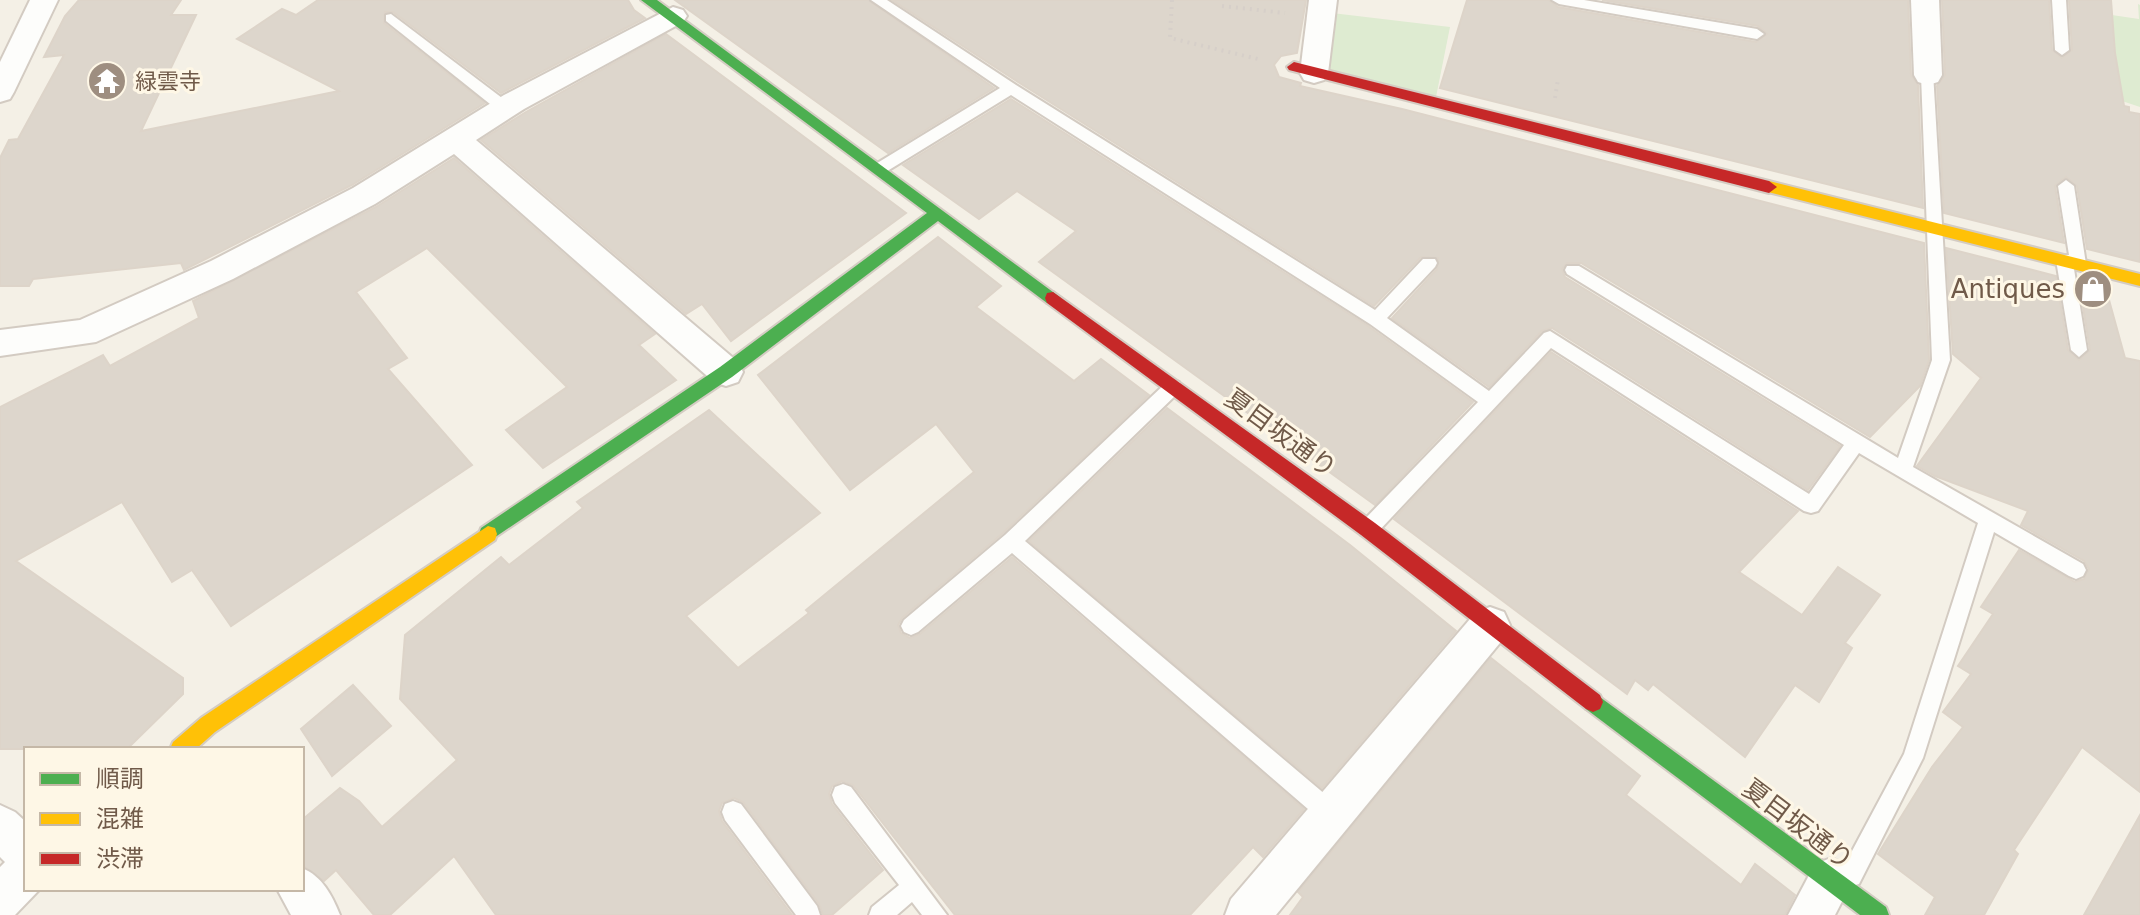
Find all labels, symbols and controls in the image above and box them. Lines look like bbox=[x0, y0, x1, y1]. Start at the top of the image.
temple icon: 緑雲寺 bbox=[86, 60, 128, 102]
place label: 緑雲寺 bbox=[135, 69, 201, 94]
shop icon: Antiques bbox=[2072, 268, 2114, 310]
place label: Antiques bbox=[1951, 274, 2065, 304]
street label: 夏目坂通り bbox=[1220, 383, 1342, 483]
legend bbox=[24, 747, 304, 891]
text: 順調 bbox=[96, 765, 144, 793]
street label: 夏目坂通り bbox=[1737, 773, 1859, 875]
text: 混雑 bbox=[96, 805, 144, 833]
text: 渋滞 bbox=[96, 845, 144, 873]

